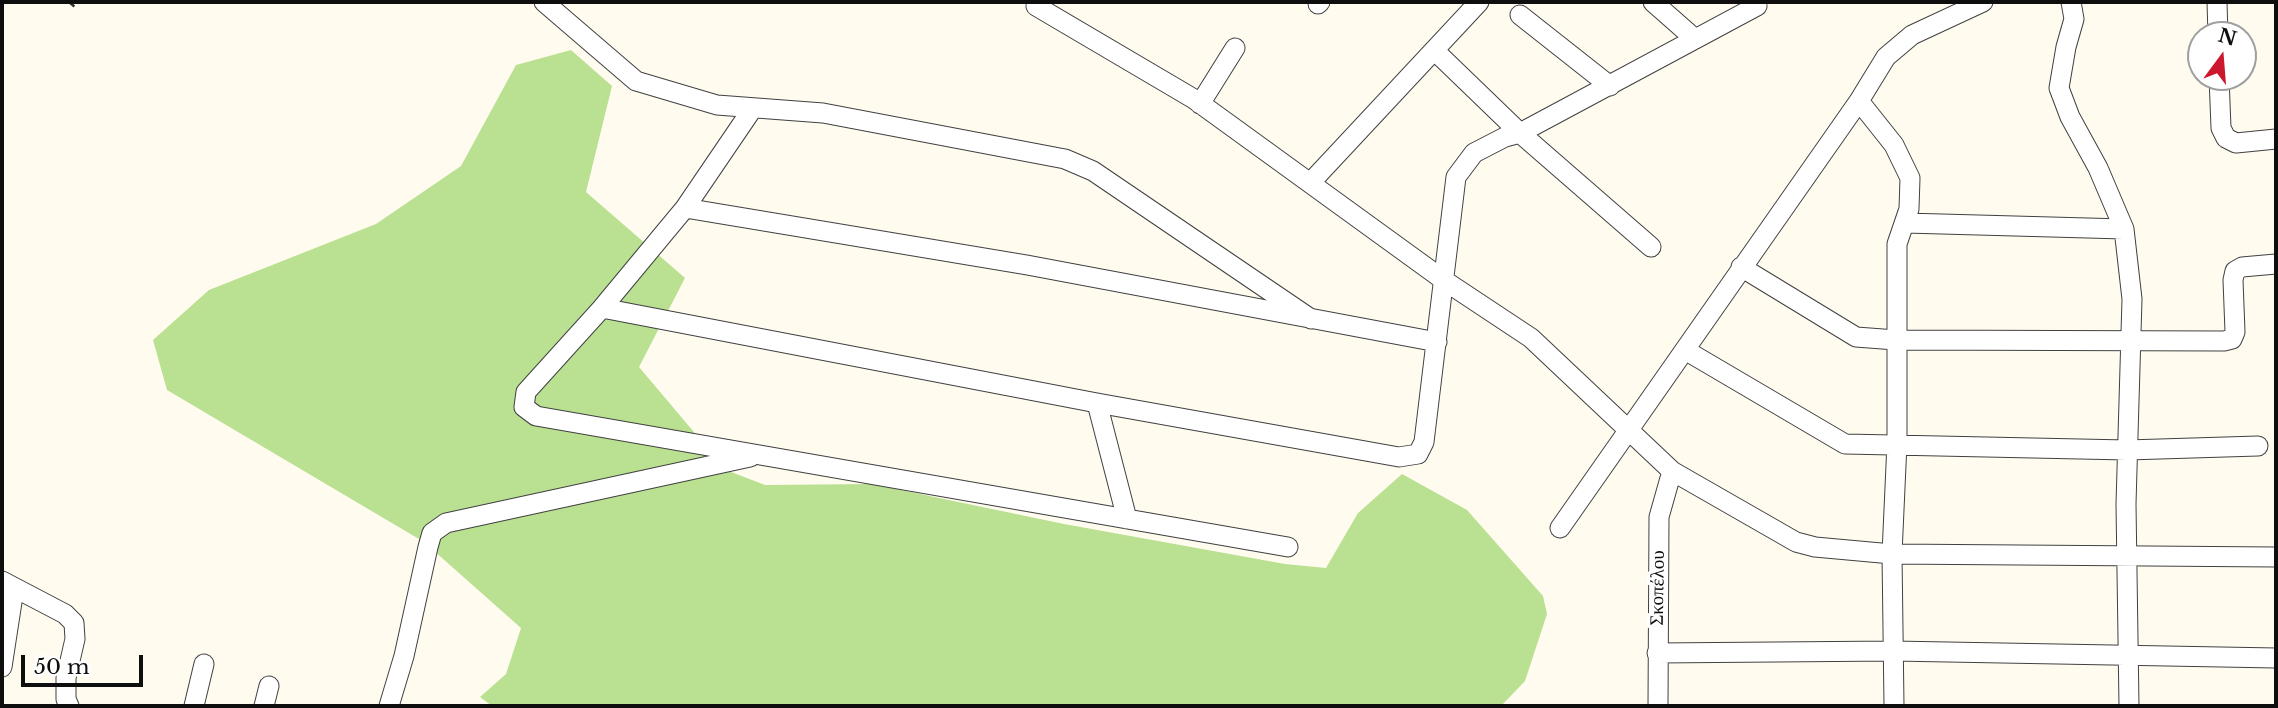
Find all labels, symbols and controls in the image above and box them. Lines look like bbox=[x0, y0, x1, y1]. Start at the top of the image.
north arrow bbox=[2187, 21, 2257, 91]
text: N bbox=[2216, 24, 2239, 51]
street label: Σκοπέλου bbox=[1646, 550, 1670, 626]
scale bar bbox=[24, 642, 147, 686]
text: 50 m bbox=[34, 654, 89, 680]

